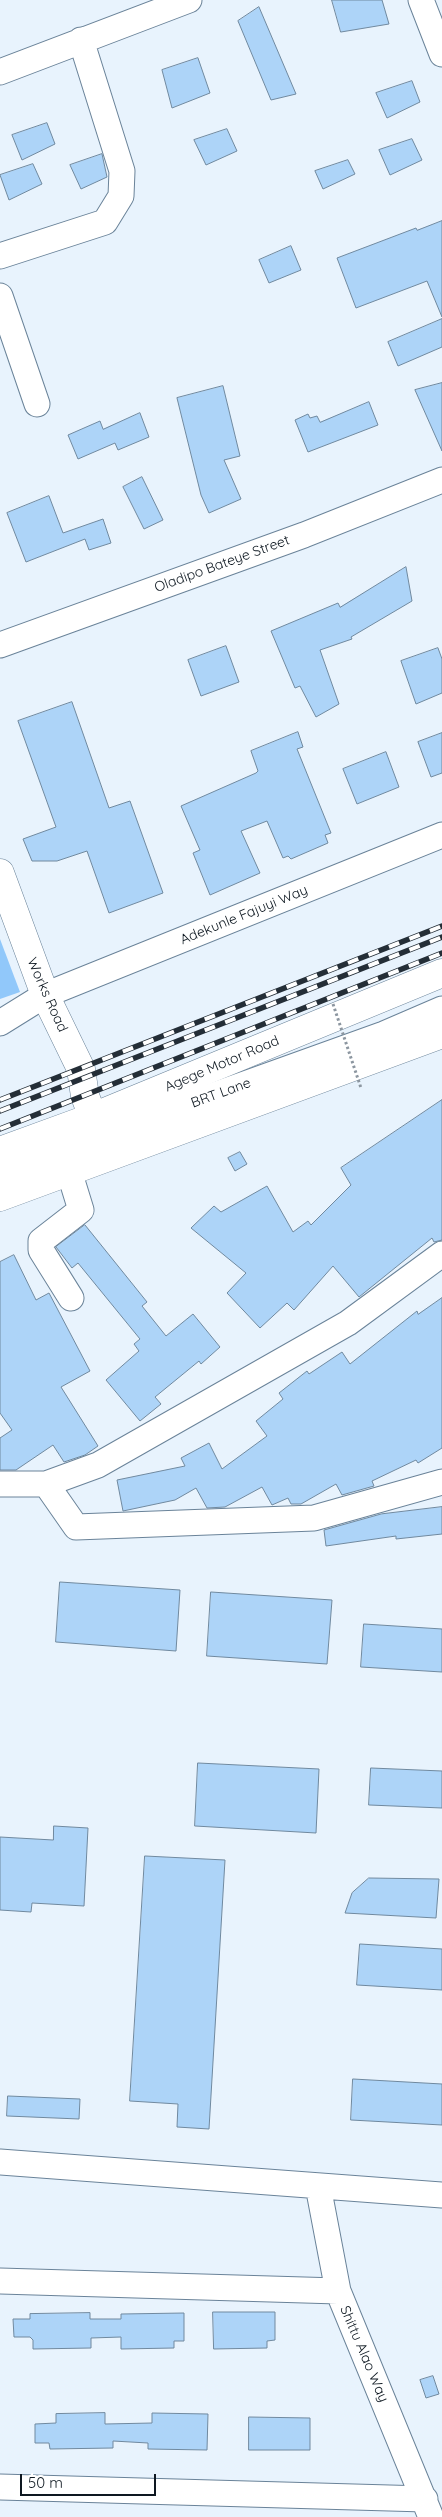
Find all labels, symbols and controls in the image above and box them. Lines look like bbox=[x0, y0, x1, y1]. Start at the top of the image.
street label: Oladipo Bateye Street bbox=[152, 532, 292, 596]
street label: Adekunle Fajuyi Way bbox=[178, 882, 310, 948]
street label: Works Road bbox=[23, 955, 71, 1035]
street label: Agege Motor Road bbox=[162, 1032, 282, 1096]
street label: BRT Lane bbox=[189, 1074, 253, 1112]
street label: Shittu Alao Way bbox=[336, 2303, 392, 2405]
scale bar bbox=[22, 2464, 159, 2496]
text: 50 m bbox=[28, 2473, 63, 2492]

